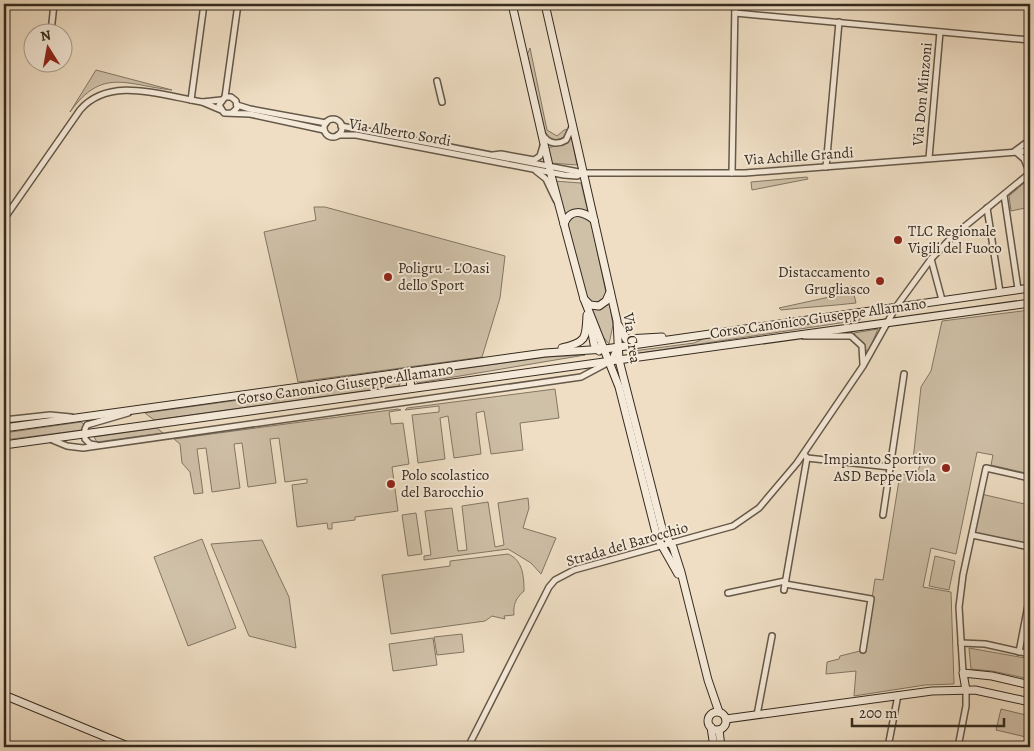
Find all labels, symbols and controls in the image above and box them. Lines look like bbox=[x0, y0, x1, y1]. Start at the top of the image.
north arrow bbox=[22, 22, 72, 72]
text: N bbox=[39, 25, 52, 46]
street label: Via Don Minzoni bbox=[907, 41, 936, 148]
street label: Via Alberto Sordi bbox=[346, 113, 453, 151]
street label: Via Achille Grandi bbox=[743, 142, 854, 170]
place label: TLC Regionale Vigili del Fuoco bbox=[907, 221, 1002, 258]
marker: TLC Regionale Vigili del Fuoco bbox=[892, 234, 904, 246]
place label: Poligru - L'Oasi dello Sport bbox=[398, 258, 490, 295]
place label: Distaccamento Grugliasco bbox=[778, 262, 870, 299]
marker: Poligru - L'Oasi dello Sport bbox=[382, 271, 394, 283]
marker: Distaccamento Grugliasco bbox=[874, 275, 886, 287]
street label: Corso Canonico Giuseppe Allamano bbox=[709, 293, 927, 343]
street label: Via Crea bbox=[618, 310, 645, 365]
street label: Corso Canonico Giuseppe Allamano bbox=[236, 359, 454, 409]
place label: Impianto Sportivo ASD Beppe Viola bbox=[823, 449, 936, 486]
marker: Impianto Sportivo ASD Beppe Viola bbox=[940, 462, 952, 474]
place label: Polo scolastico del Barocchio bbox=[401, 465, 489, 502]
marker: Polo scolastico del Barocchio bbox=[385, 478, 397, 490]
street label: Strada del Barocchio bbox=[564, 517, 690, 571]
scale bar bbox=[852, 696, 1004, 728]
text: 200 m bbox=[859, 703, 898, 723]

